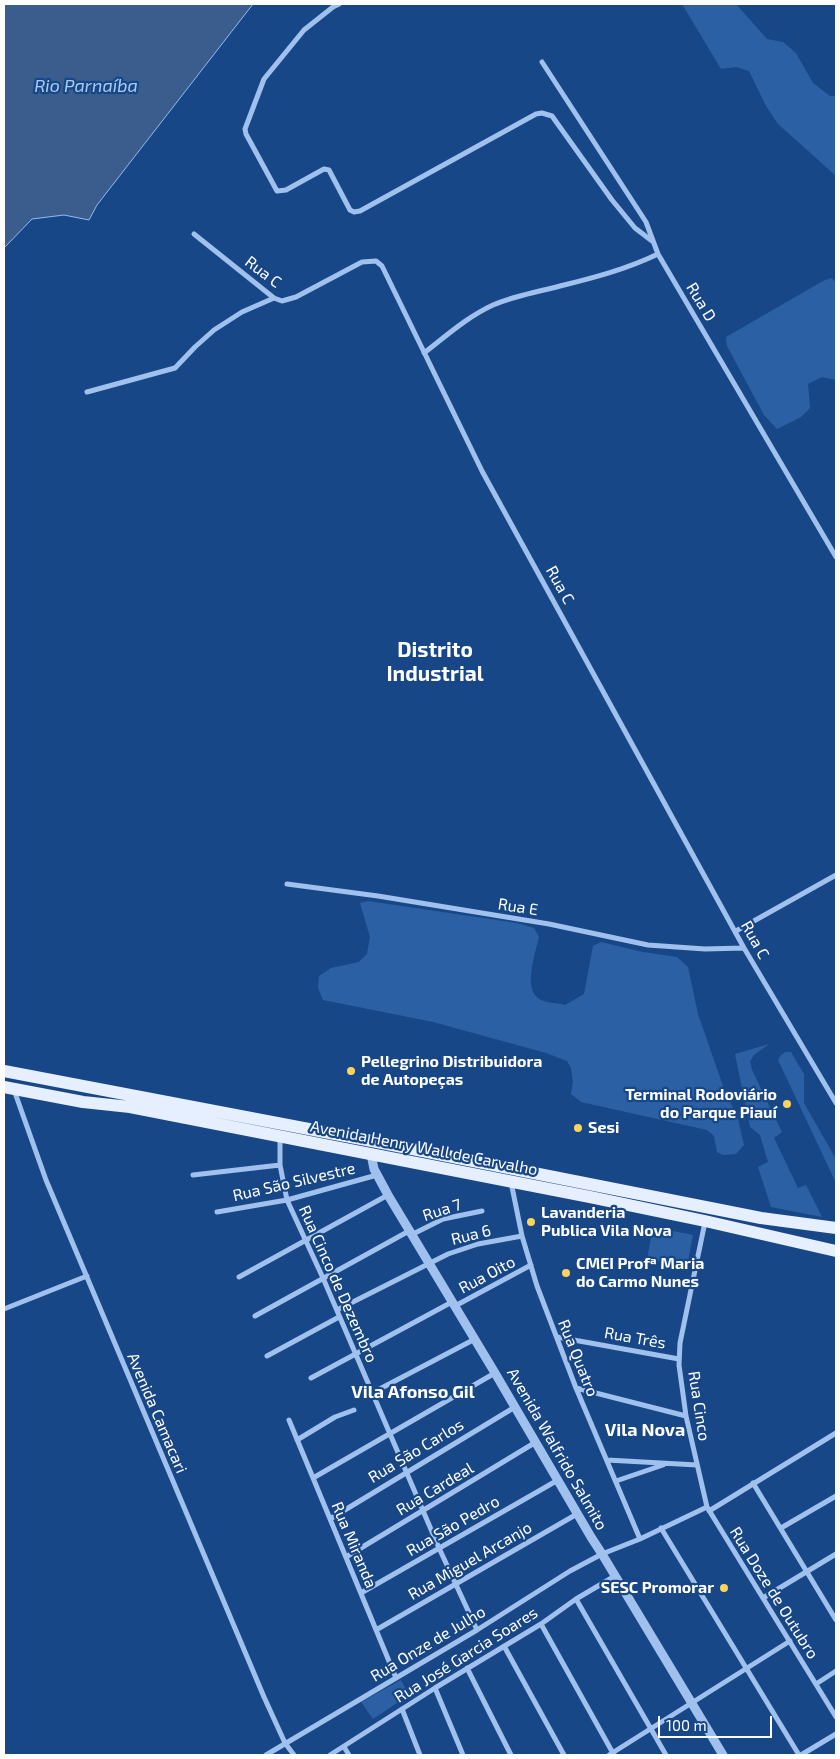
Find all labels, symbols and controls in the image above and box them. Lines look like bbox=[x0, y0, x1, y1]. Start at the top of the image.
water label: Rio Parnaíba bbox=[34, 75, 138, 97]
street label: Rua C bbox=[241, 252, 285, 292]
street label: Rua D bbox=[682, 279, 720, 325]
street label: Rua C bbox=[542, 563, 578, 607]
district label: Distrito Industrial bbox=[386, 637, 484, 687]
street label: Rua E bbox=[497, 894, 539, 920]
street label: Rua C bbox=[737, 918, 773, 962]
place label: Pellegrino Distribuidora de Autopeças bbox=[361, 1052, 542, 1090]
marker: Pellegrino Distribuidora de Autopeças bbox=[345, 1065, 357, 1077]
place label: Terminal Rodoviário do Parque Piauí bbox=[625, 1085, 777, 1123]
marker: Terminal Rodoviário do Parque Piauí bbox=[781, 1098, 793, 1110]
street label: Avenida Henry Wall de Carvalho bbox=[309, 1117, 539, 1179]
place label: Sesi bbox=[588, 1118, 619, 1138]
marker: Sesi bbox=[572, 1122, 584, 1134]
street label: Rua São Silvestre bbox=[231, 1159, 357, 1205]
street label: Rua 7 bbox=[420, 1195, 464, 1225]
street label: Rua Cinco de Dezembro bbox=[295, 1203, 381, 1365]
place label: Lavanderia Publica Vila Nova bbox=[541, 1203, 672, 1241]
marker: Lavanderia Publica Vila Nova bbox=[525, 1216, 537, 1228]
street label: Rua 6 bbox=[449, 1221, 493, 1249]
street label: Rua Oito bbox=[455, 1252, 519, 1298]
place label: CMEI Profª Maria do Carmo Nunes bbox=[576, 1254, 704, 1292]
marker: CMEI Profª Maria do Carmo Nunes bbox=[560, 1267, 572, 1279]
street label: Rua Quatro bbox=[554, 1317, 602, 1399]
street label: Rua Três bbox=[603, 1323, 667, 1353]
street label: Avenida Camacari bbox=[123, 1350, 191, 1476]
street label: Avenida Walfrido Salmito bbox=[503, 1365, 611, 1533]
street label: Rua Cinco bbox=[684, 1370, 714, 1442]
district label: Vila Afonso Gil bbox=[351, 1381, 475, 1403]
street label: Rua São Carlos bbox=[365, 1415, 467, 1487]
district label: Vila Nova bbox=[605, 1419, 685, 1441]
street label: Rua Cardeal bbox=[393, 1458, 477, 1520]
street label: Rua São Pedro bbox=[403, 1492, 503, 1560]
street label: Rua Miranda bbox=[327, 1499, 381, 1591]
street label: Rua Miguel Arcanjo bbox=[405, 1518, 535, 1604]
street label: Rua Doze de Outubro bbox=[726, 1523, 822, 1663]
place label: SESC Promorar bbox=[601, 1578, 714, 1598]
marker: SESC Promorar bbox=[718, 1582, 730, 1594]
street label: Rua Onze de Julho bbox=[367, 1602, 489, 1686]
street label: Rua José Garcia Soares bbox=[391, 1603, 541, 1707]
scale bar bbox=[660, 1706, 774, 1738]
text: 100 m bbox=[666, 1716, 707, 1734]

